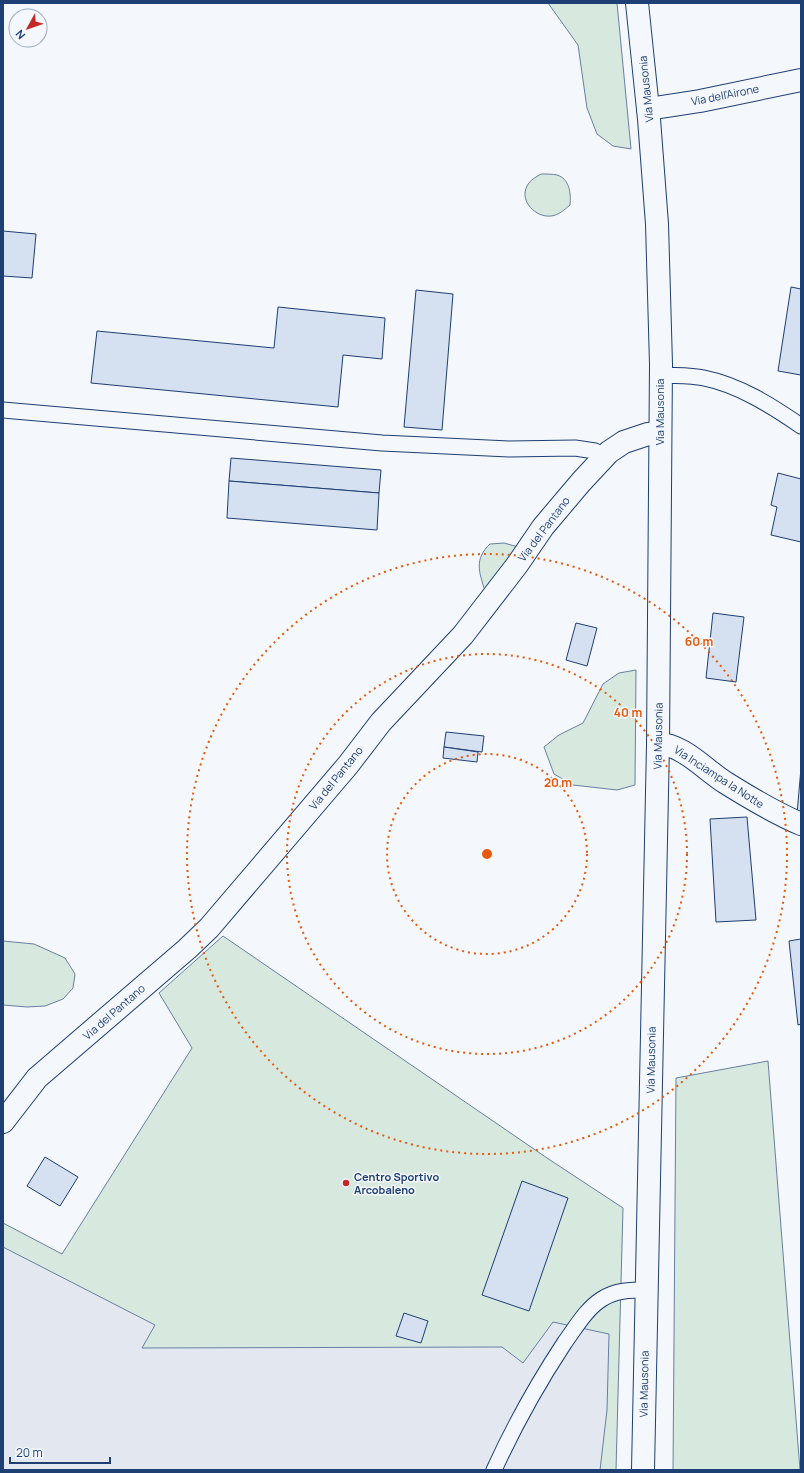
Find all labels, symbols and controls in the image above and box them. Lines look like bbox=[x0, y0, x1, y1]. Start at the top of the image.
north arrow bbox=[8, 8, 48, 48]
text: N bbox=[12, 27, 28, 43]
street label: Via Mausonia bbox=[635, 55, 656, 123]
street label: Via dell'Airone bbox=[690, 80, 761, 108]
street label: Via Mausonia bbox=[652, 379, 667, 445]
street label: Via del Pantano bbox=[514, 493, 573, 564]
text: 60 m bbox=[685, 633, 713, 650]
street label: Via Mausonia bbox=[649, 703, 666, 769]
text: 40 m bbox=[614, 704, 642, 721]
street label: Via del Pantano bbox=[305, 742, 366, 813]
street label: Via Inciampa la Notte bbox=[671, 742, 768, 812]
text: 20 m bbox=[544, 774, 572, 791]
centre of rings bbox=[480, 847, 494, 861]
street label: Via del Pantano bbox=[79, 980, 148, 1043]
street label: Via Mausonia bbox=[642, 1027, 659, 1093]
place label: Centro Sportivo Arcobaleno bbox=[354, 1169, 439, 1197]
marker: Centro Sportivo Arcobaleno bbox=[341, 1178, 351, 1188]
street label: Via Mausonia bbox=[635, 1351, 652, 1417]
scale bar bbox=[10, 1439, 110, 1465]
text: 20 m bbox=[16, 1444, 43, 1461]

